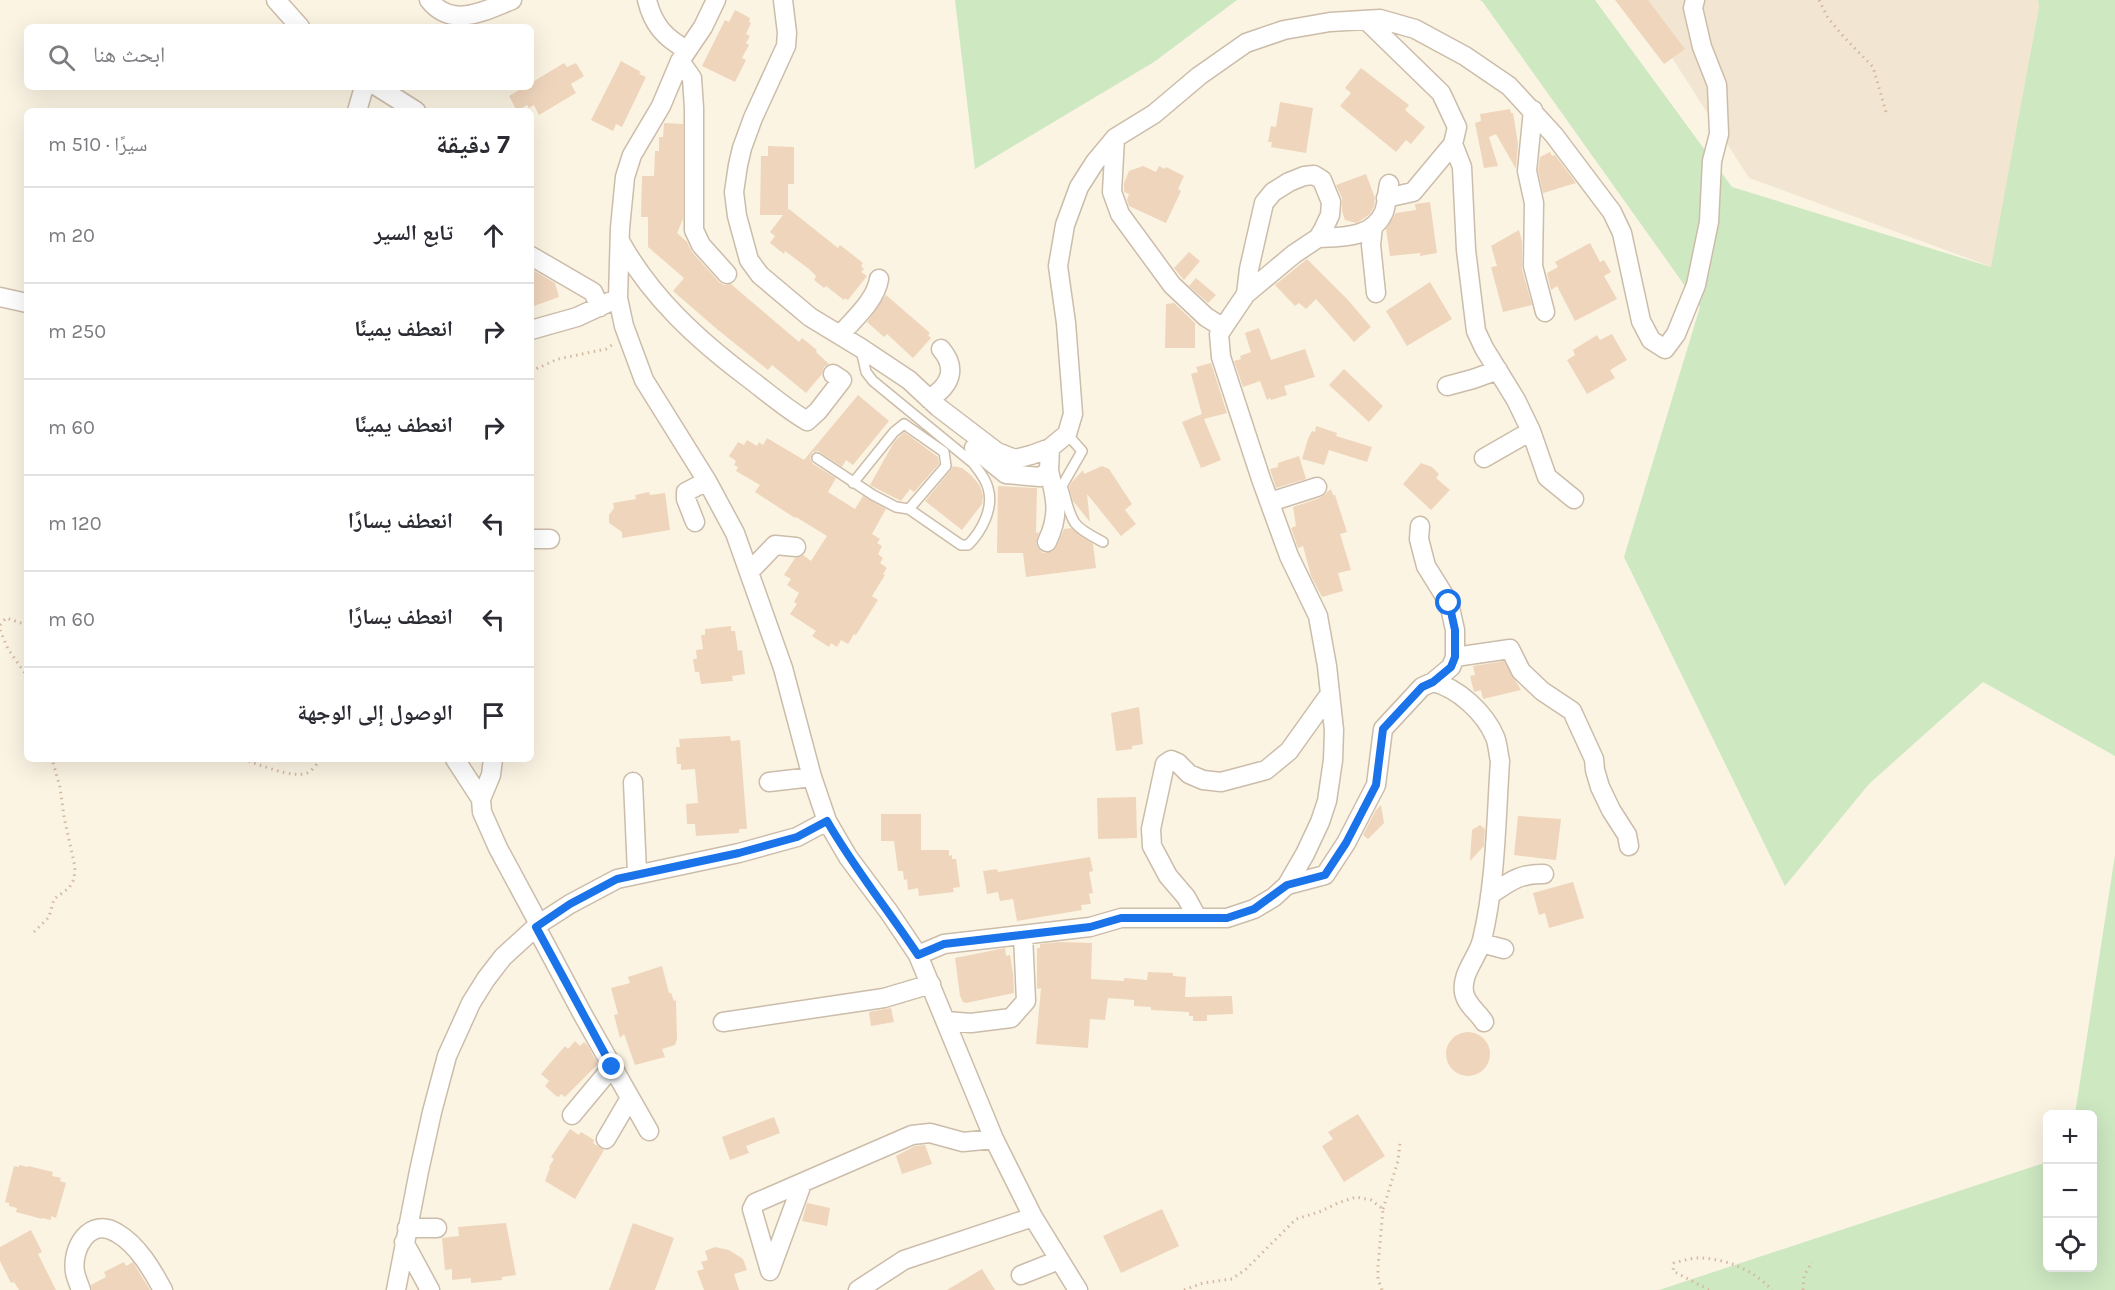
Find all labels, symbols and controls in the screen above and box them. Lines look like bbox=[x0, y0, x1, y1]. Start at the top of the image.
search box bbox=[24, 24, 534, 90]
icon: search bbox=[45, 41, 78, 74]
text: ابحث هنا bbox=[93, 42, 165, 68]
text: 7 دقيقة bbox=[436, 129, 510, 160]
text: سيرًا · 510 m bbox=[48, 133, 148, 156]
icon: ahead bbox=[477, 219, 510, 252]
text: تابع السير bbox=[374, 220, 453, 246]
text: 20 m bbox=[48, 224, 95, 247]
icon: right bbox=[477, 315, 510, 348]
text: انعطف يمينًا bbox=[354, 316, 453, 342]
text: 250 m bbox=[48, 320, 106, 343]
icon: right bbox=[477, 411, 510, 444]
text: انعطف يمينًا bbox=[354, 412, 453, 438]
text: 60 m bbox=[48, 416, 95, 439]
icon: left bbox=[477, 507, 510, 540]
text: انعطف يسارًا bbox=[348, 508, 453, 534]
text: 120 m bbox=[48, 512, 102, 535]
route start bbox=[1435, 589, 1461, 615]
icon: left bbox=[477, 603, 510, 636]
text: انعطف يسارًا bbox=[348, 604, 453, 630]
text: 60 m bbox=[48, 608, 95, 631]
icon: arrive bbox=[477, 699, 510, 732]
text: الوصول إلى الوجهة bbox=[297, 700, 453, 726]
route end bbox=[598, 1053, 624, 1079]
map controls bbox=[2043, 1110, 2097, 1272]
button: + bbox=[2043, 1110, 2097, 1164]
button: − bbox=[2043, 1164, 2097, 1218]
button: locate bbox=[2043, 1218, 2097, 1272]

